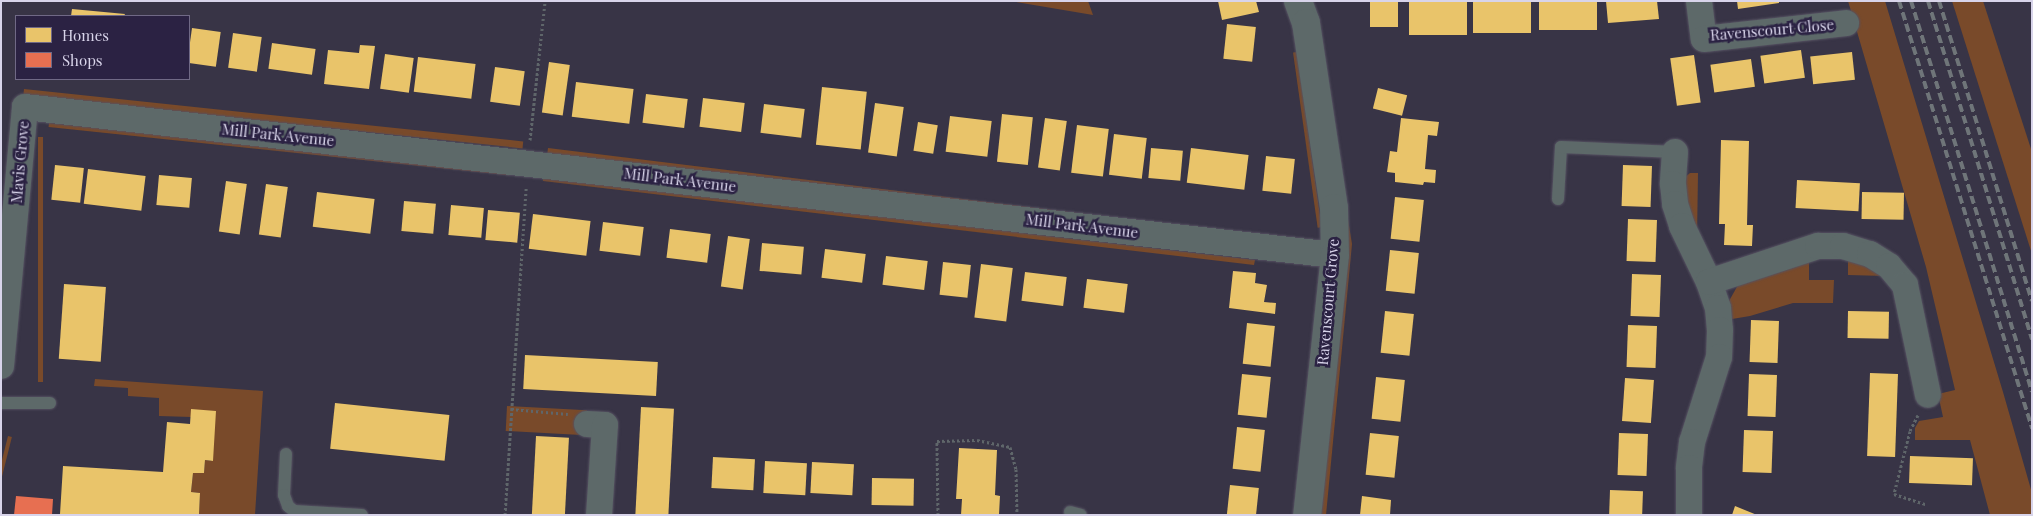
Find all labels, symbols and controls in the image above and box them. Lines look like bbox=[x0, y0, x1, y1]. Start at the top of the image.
legend bbox=[15, 15, 190, 80]
street label: Ravenscourt Close bbox=[1709, 16, 1835, 44]
text: Homes bbox=[62, 25, 109, 45]
text: Shops bbox=[62, 50, 103, 70]
street label: Mavis Grove bbox=[7, 120, 33, 204]
street label: Mill Park Avenue bbox=[220, 120, 336, 150]
street label: Mill Park Avenue bbox=[622, 164, 738, 196]
street label: Mill Park Avenue bbox=[1024, 210, 1140, 242]
street label: Ravenscourt Grove bbox=[1313, 238, 1343, 366]

